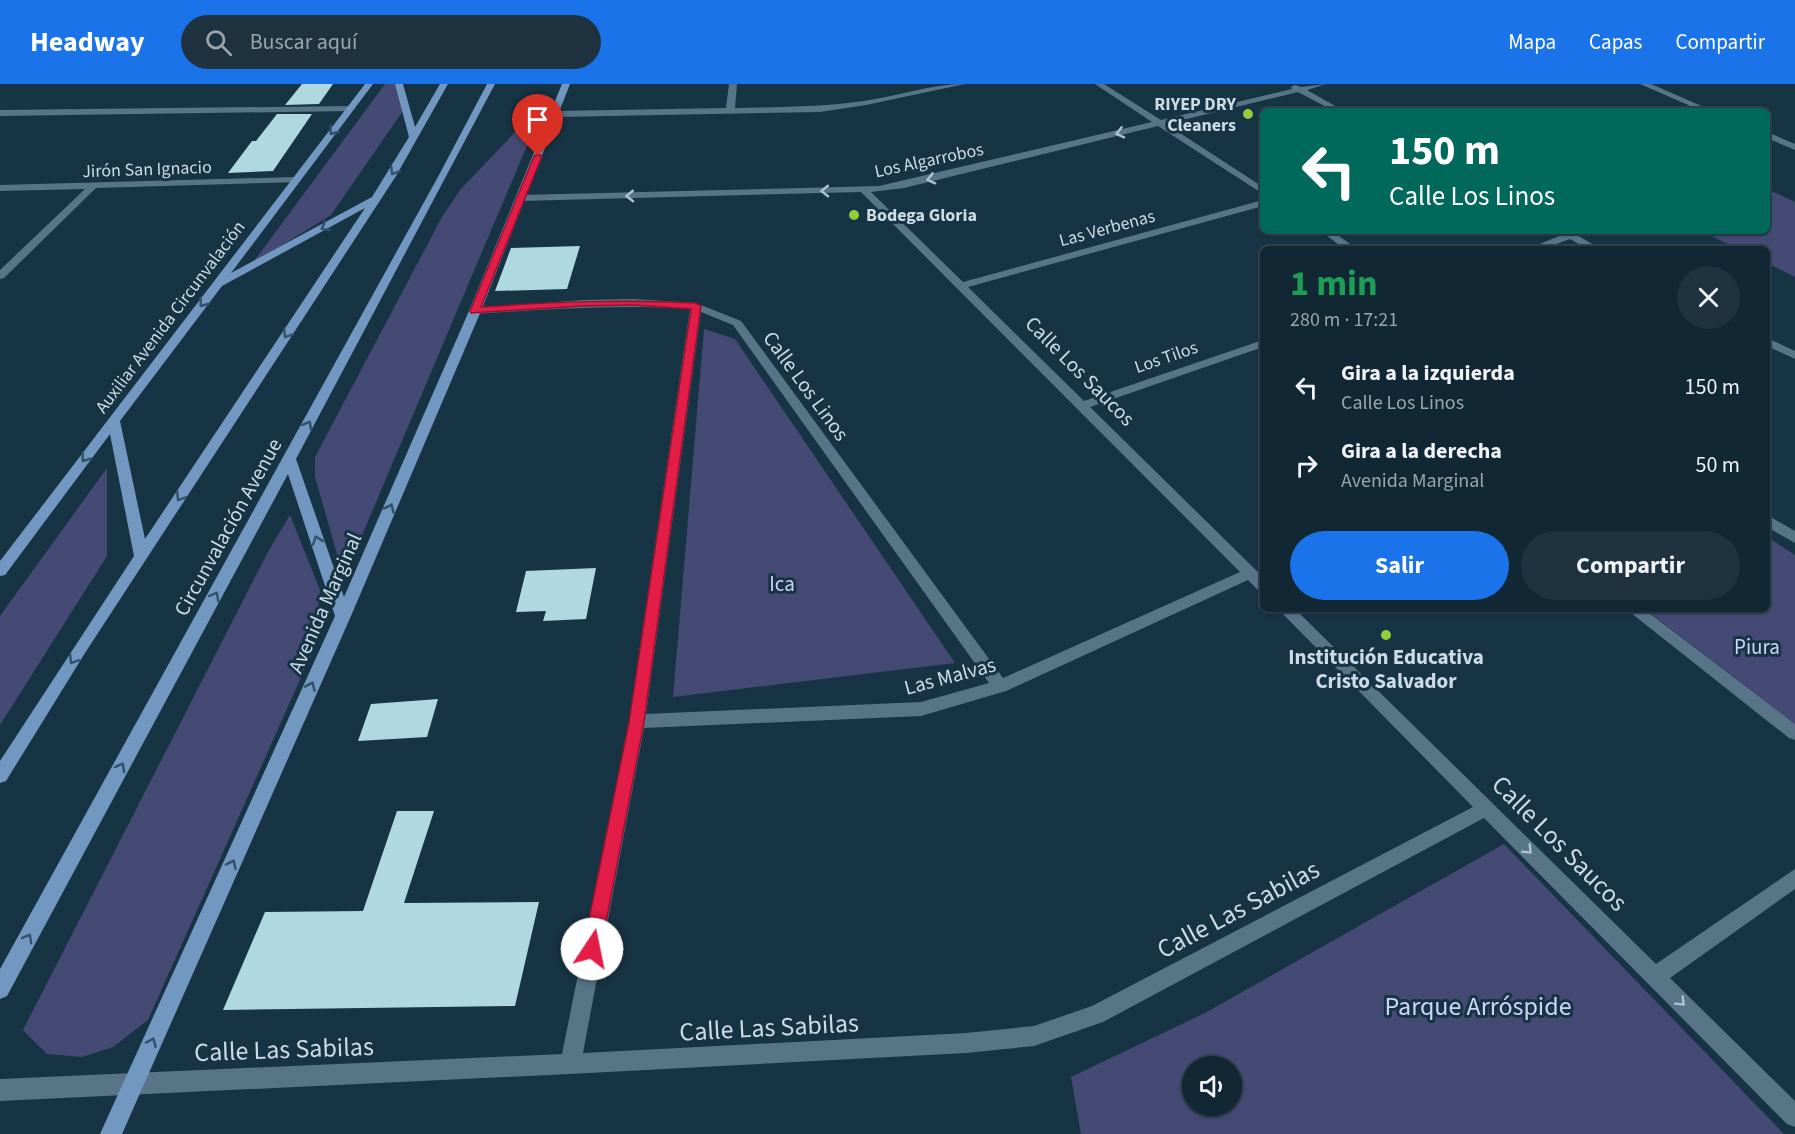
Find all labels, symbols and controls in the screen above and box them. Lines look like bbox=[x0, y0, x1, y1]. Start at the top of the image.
search box bbox=[181, 15, 601, 69]
text: Headway bbox=[30, 22, 145, 62]
icon: search bbox=[202, 26, 235, 59]
text: Buscar aquí bbox=[250, 26, 357, 58]
text: Mapa bbox=[1508, 27, 1556, 57]
text: Capas bbox=[1589, 27, 1642, 57]
text: Compartir bbox=[1675, 27, 1765, 57]
place label: RIYEP DRY Cleaners bbox=[1154, 92, 1237, 138]
pin bbox=[512, 94, 563, 156]
icon: arrive bbox=[521, 103, 554, 136]
marker: RIYEP DRY Cleaners bbox=[1241, 107, 1255, 121]
text: 150 m bbox=[1389, 121, 1500, 181]
one-way arrow bbox=[330, 124, 341, 135]
one-way arrow bbox=[1116, 125, 1126, 138]
icon: left bbox=[1290, 132, 1368, 210]
street label: Los Algarrobos bbox=[872, 137, 986, 184]
street label: Jirón San Ignacio bbox=[82, 155, 212, 184]
one-way arrow bbox=[389, 165, 401, 175]
one-way arrow bbox=[926, 171, 936, 184]
text: Calle Los Linos bbox=[1389, 177, 1555, 216]
one-way arrow bbox=[820, 185, 829, 197]
one-way arrow bbox=[625, 189, 634, 202]
place label: Bodega Gloria bbox=[866, 203, 977, 228]
street label: Las Verbenas bbox=[1056, 204, 1158, 253]
marker: Bodega Gloria bbox=[847, 208, 861, 222]
street label: Auxiliar Avenida Circunvalación bbox=[90, 216, 251, 419]
one-way arrow bbox=[320, 220, 331, 231]
text: 1 min bbox=[1290, 258, 1378, 309]
button: close bbox=[1677, 266, 1740, 329]
one-way arrow bbox=[199, 296, 210, 307]
text: 280 m · 17:21 bbox=[1290, 306, 1398, 334]
street label: Calle Los Saucos bbox=[1018, 309, 1142, 433]
street label: Calle Los Linos bbox=[756, 325, 856, 447]
one-way arrow bbox=[283, 328, 294, 339]
street label: Los Tilos bbox=[1131, 335, 1201, 380]
text: Gira a la izquierda bbox=[1341, 357, 1515, 389]
icon: left bbox=[1290, 371, 1323, 404]
text: 150 m bbox=[1685, 371, 1740, 403]
text: Calle Los Linos bbox=[1341, 389, 1464, 417]
one-way arrow bbox=[301, 420, 312, 431]
street label: Circunvalación Avenue bbox=[167, 433, 289, 621]
text: Gira a la derecha bbox=[1341, 435, 1502, 467]
icon: right bbox=[1290, 449, 1323, 482]
text: 50 m bbox=[1695, 449, 1740, 481]
one-way arrow bbox=[81, 452, 92, 463]
text: Avenida Marginal bbox=[1341, 467, 1484, 495]
one-way arrow bbox=[176, 491, 187, 502]
one-way arrow bbox=[382, 503, 394, 514]
street label: Avenida Marginal bbox=[281, 528, 369, 678]
button: Salir bbox=[1290, 531, 1509, 600]
button: Compartir bbox=[1521, 531, 1740, 600]
one-way arrow bbox=[312, 535, 324, 546]
park label: Ica bbox=[769, 569, 795, 599]
one-way arrow bbox=[208, 591, 219, 602]
marker: Institución Educativa Cristo Salvador bbox=[1379, 628, 1393, 642]
park label: Piura bbox=[1734, 632, 1780, 662]
place label: Institución Educativa Cristo Salvador bbox=[1288, 642, 1484, 696]
street label: Las Malvas bbox=[901, 649, 999, 703]
one-way arrow bbox=[68, 654, 80, 664]
one-way arrow bbox=[304, 681, 316, 692]
one-way arrow bbox=[114, 763, 125, 773]
street label: Calle Los Saucos bbox=[1483, 767, 1636, 920]
one-way arrow bbox=[1521, 843, 1531, 854]
street label: Calle Las Sabilas bbox=[1150, 851, 1326, 968]
one-way arrow bbox=[224, 860, 236, 871]
position arrow bbox=[560, 917, 624, 981]
one-way arrow bbox=[21, 934, 32, 944]
park label: Parque Arróspide bbox=[1384, 988, 1572, 1025]
one-way arrow bbox=[1673, 995, 1684, 1006]
street label: Calle Las Sabilas bbox=[678, 1004, 860, 1051]
street label: Calle Las Sabilas bbox=[194, 1028, 374, 1071]
one-way arrow bbox=[145, 1038, 157, 1049]
map controls bbox=[1182, 1056, 1242, 1116]
button: sound bbox=[1182, 1056, 1242, 1116]

